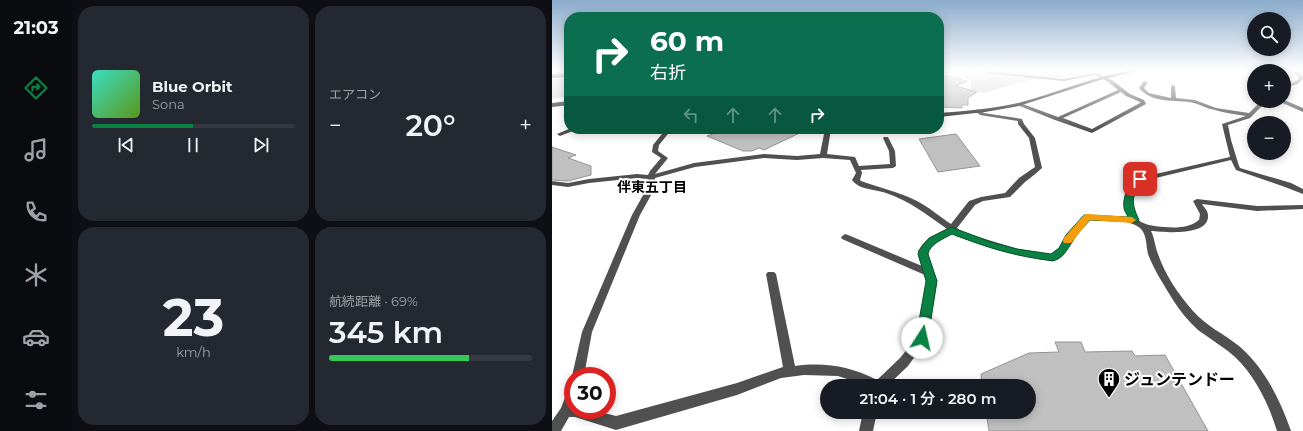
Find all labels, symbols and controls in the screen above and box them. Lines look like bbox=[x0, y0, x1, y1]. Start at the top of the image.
map controls bbox=[1247, 12, 1291, 160]
button: search bbox=[1247, 12, 1291, 56]
text: 21:03 bbox=[13, 17, 59, 39]
text: 60 m bbox=[650, 24, 724, 58]
icon: right bbox=[584, 28, 636, 80]
text: 右折 bbox=[650, 62, 686, 84]
button: + bbox=[1247, 64, 1291, 108]
icon: directions bbox=[22, 74, 50, 102]
text: Blue Orbit bbox=[152, 77, 232, 96]
text: エアコン bbox=[329, 86, 381, 102]
text: Sona bbox=[152, 96, 185, 112]
icon: left bbox=[680, 104, 702, 126]
icon: ahead bbox=[722, 104, 744, 126]
icon: ahead bbox=[764, 104, 786, 126]
icon: right bbox=[806, 104, 828, 126]
text: 20° bbox=[405, 107, 456, 144]
text: − bbox=[329, 112, 342, 139]
text: + bbox=[519, 112, 532, 139]
button: − bbox=[1247, 116, 1291, 160]
icon: previous bbox=[115, 134, 137, 156]
icon: pause bbox=[182, 134, 204, 156]
icon: next bbox=[250, 134, 272, 156]
icon: music bbox=[22, 136, 50, 164]
pin bbox=[1123, 162, 1157, 196]
icon: arrive bbox=[1129, 168, 1151, 190]
district label: 伴東五丁目 bbox=[617, 178, 687, 196]
icon: phone bbox=[22, 198, 50, 226]
icon: climate bbox=[22, 261, 50, 289]
text: 23 bbox=[163, 286, 224, 349]
text: 航続距離 · 69% bbox=[329, 293, 418, 309]
text: 345 km bbox=[329, 314, 443, 351]
position arrow bbox=[901, 317, 943, 359]
icon: car bbox=[22, 323, 50, 351]
text: km/h bbox=[176, 344, 211, 360]
building icon: ジュンテンドー bbox=[1096, 366, 1122, 399]
speed limit sign: 30 bbox=[564, 367, 616, 419]
place label: ジュンテンドー bbox=[1124, 370, 1235, 389]
icon: filters bbox=[22, 386, 50, 414]
text: 21:04 · 1 分 · 280 m bbox=[860, 389, 996, 408]

